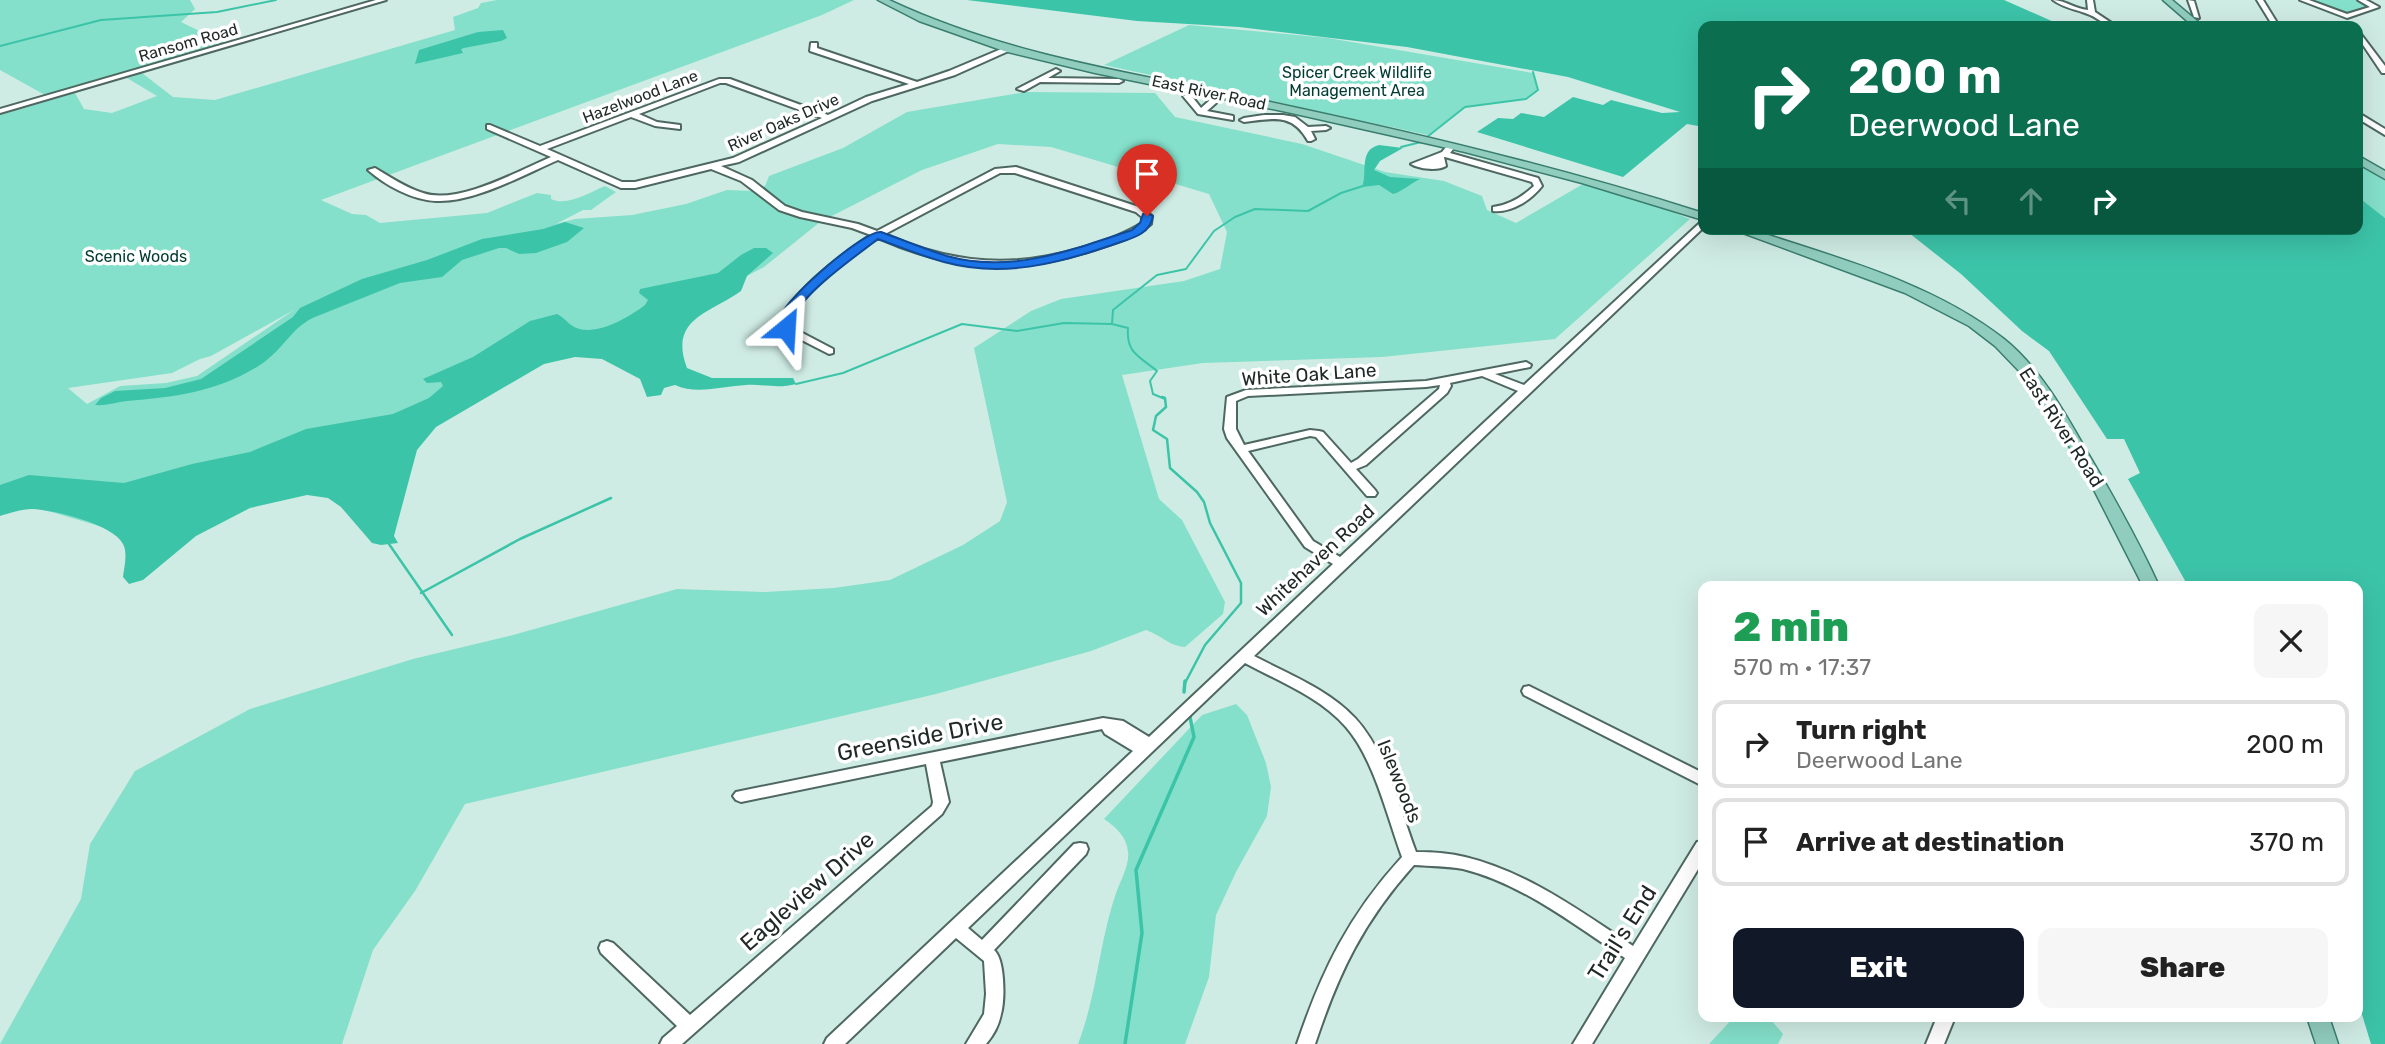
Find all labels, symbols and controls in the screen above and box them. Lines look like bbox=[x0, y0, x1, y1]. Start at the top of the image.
street label: Ransom Road bbox=[136, 19, 240, 66]
text: 200 m bbox=[1848, 47, 2002, 105]
icon: right bbox=[1733, 49, 1824, 140]
park label: Spicer Creek Wildlife Management Area bbox=[1282, 63, 1432, 100]
street label: Hazelwood Lane bbox=[580, 66, 701, 127]
street label: East River Road bbox=[1150, 71, 1268, 114]
street label: River Oaks Drive bbox=[725, 89, 842, 156]
text: Deerwood Lane bbox=[1848, 106, 2080, 144]
pin bbox=[1117, 144, 1177, 216]
icon: arrive bbox=[1128, 155, 1166, 193]
icon: left bbox=[1939, 182, 1977, 220]
icon: ahead bbox=[2012, 182, 2050, 220]
icon: right bbox=[2085, 182, 2123, 220]
park label: Scenic Woods bbox=[85, 247, 187, 266]
position arrow bbox=[749, 291, 823, 365]
street label: White Oak Lane bbox=[1241, 358, 1377, 391]
street label: East River Road bbox=[2014, 363, 2109, 491]
street label: Whitehaven Road bbox=[1251, 500, 1379, 621]
text: 2 min bbox=[1733, 602, 1849, 652]
button: close bbox=[2254, 604, 2328, 678]
text: 570 m · 17:37 bbox=[1733, 653, 1871, 681]
street label: Greenside Drive bbox=[835, 707, 1005, 767]
text: Turn right bbox=[1796, 715, 1926, 746]
icon: right bbox=[1737, 725, 1775, 763]
text: 200 m bbox=[2246, 729, 2324, 760]
street label: Islewoods bbox=[1372, 736, 1427, 826]
text: Deerwood Lane bbox=[1796, 746, 1963, 774]
icon: arrive bbox=[1737, 823, 1775, 861]
street label: Eagleview Drive bbox=[734, 825, 880, 957]
text: Arrive at destination bbox=[1796, 827, 2064, 858]
text: 370 m bbox=[2249, 827, 2324, 858]
street label: Trail's End bbox=[1582, 880, 1662, 986]
button: Exit bbox=[1733, 928, 2024, 1008]
button: Share bbox=[2038, 928, 2328, 1008]

